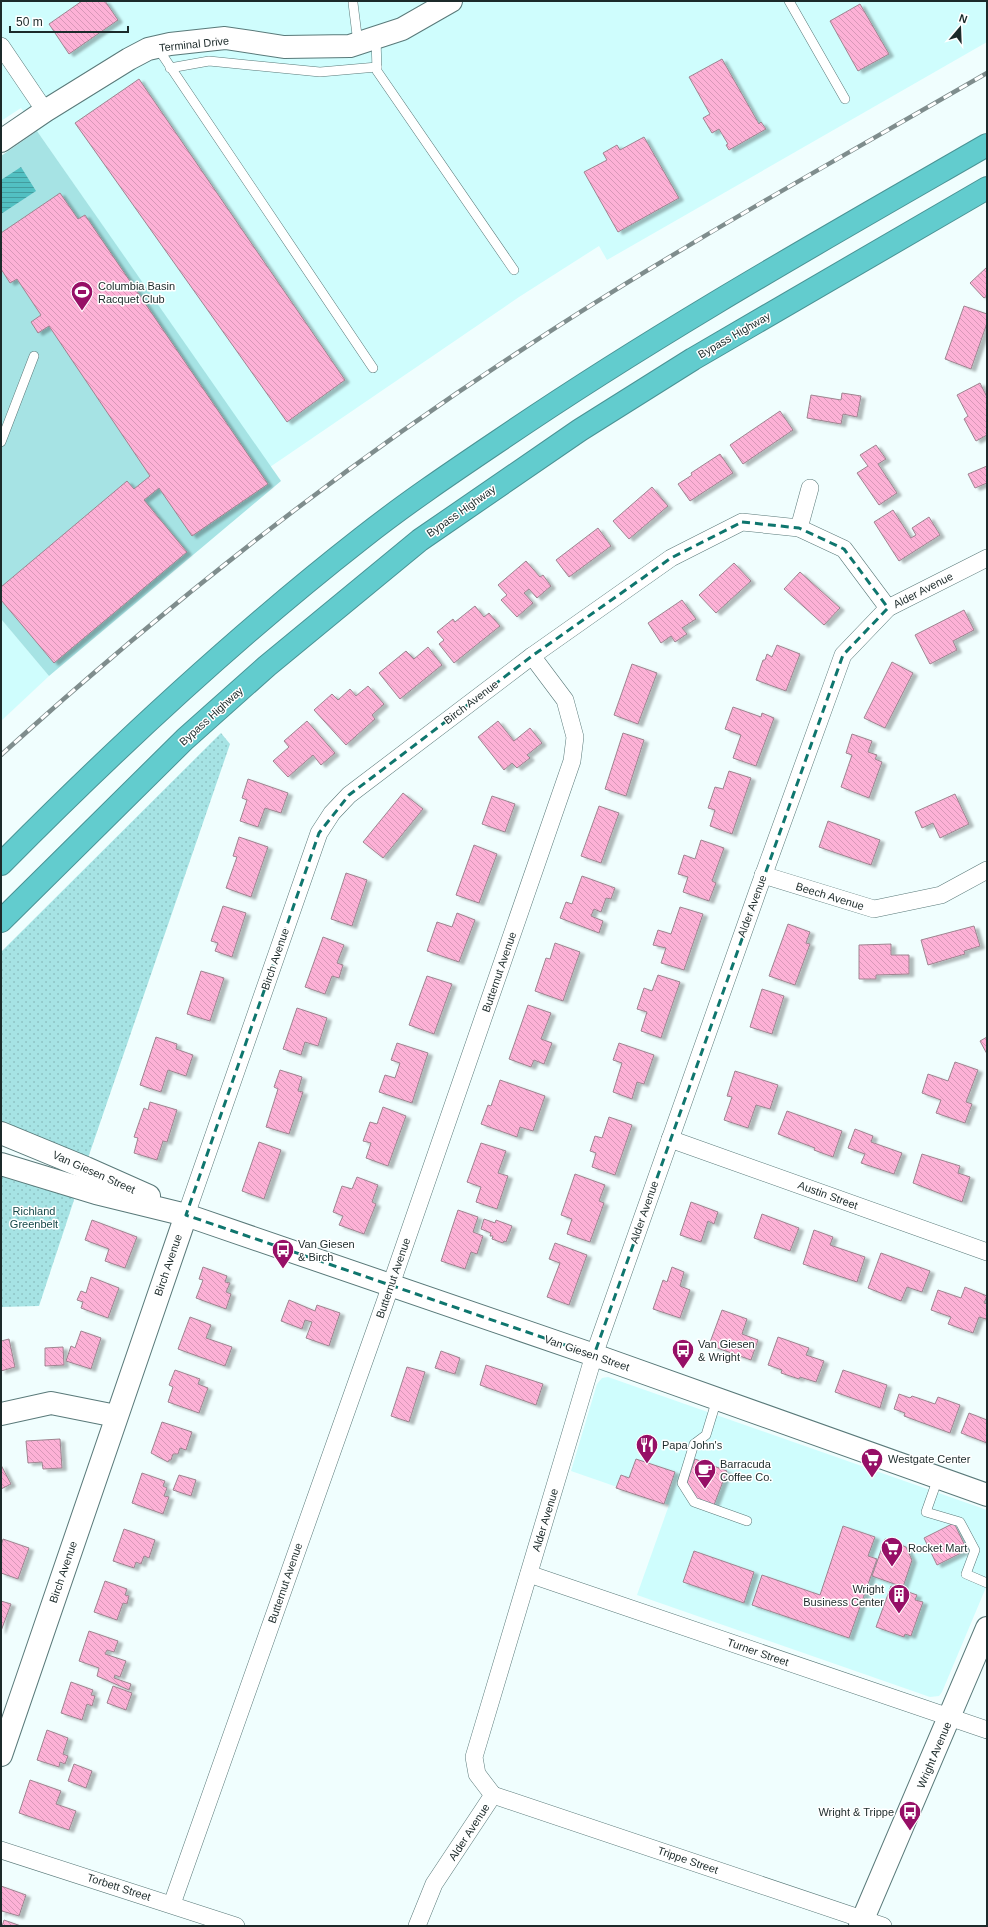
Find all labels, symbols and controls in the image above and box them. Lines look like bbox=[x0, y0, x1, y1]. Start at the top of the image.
scale bar bbox=[10, 8, 128, 34]
north arrow bbox=[940, 8, 980, 48]
text: N bbox=[958, 12, 969, 26]
text: 50 m bbox=[16, 15, 43, 29]
street label: Terminal Drive bbox=[158, 34, 230, 54]
sports icon: Columbia Basin Racquet Club bbox=[69, 279, 95, 312]
place label: Columbia Basin Racquet Club bbox=[98, 280, 175, 305]
street label: Bypass Highway bbox=[696, 309, 773, 361]
street label: Bypass Highway bbox=[424, 482, 498, 539]
street label: Alder Avenue bbox=[891, 570, 955, 610]
street label: Birch Avenue bbox=[442, 678, 500, 726]
street label: Bypass Highway bbox=[177, 684, 246, 748]
street label: Alder Avenue bbox=[735, 873, 769, 939]
street label: Beech Avenue bbox=[794, 880, 866, 912]
street label: Birch Avenue bbox=[259, 926, 291, 992]
street label: Butternut Avenue bbox=[480, 930, 518, 1014]
street label: Van Giesen Street bbox=[51, 1148, 137, 1196]
street label: Alder Avenue bbox=[628, 1179, 660, 1245]
street label: Austin Street bbox=[796, 1179, 860, 1211]
park label: Richland Greenbelt bbox=[10, 1205, 58, 1230]
street label: Birch Avenue bbox=[152, 1232, 184, 1298]
street label: Butternut Avenue bbox=[374, 1236, 412, 1320]
bus stop icon: Van Giesen & Birch bbox=[270, 1237, 296, 1270]
place label: Van Giesen & Birch bbox=[298, 1238, 355, 1263]
street label: Van Giesen Street bbox=[543, 1333, 631, 1373]
bus stop icon: Van Giesen & Wright bbox=[670, 1337, 696, 1370]
place label: Van Giesen & Wright bbox=[698, 1338, 755, 1363]
restaurant icon: Papa John's bbox=[634, 1432, 660, 1465]
place label: Papa John's bbox=[662, 1439, 723, 1451]
supermarket icon: Westgate Center bbox=[859, 1446, 885, 1479]
place label: Westgate Center bbox=[888, 1453, 971, 1465]
cafe icon: Barracuda Coffee Co. bbox=[692, 1457, 718, 1490]
place label: Barracuda Coffee Co. bbox=[720, 1458, 772, 1483]
street label: Alder Avenue bbox=[530, 1487, 560, 1553]
supermarket icon: Rocket Mart bbox=[879, 1535, 905, 1568]
street label: Birch Avenue bbox=[47, 1539, 79, 1605]
street label: Butternut Avenue bbox=[266, 1541, 304, 1625]
place label: Rocket Mart bbox=[908, 1542, 967, 1554]
building icon: Wright Business Center bbox=[886, 1582, 912, 1615]
place label: Wright Business Center bbox=[803, 1583, 884, 1608]
street label: Turner Street bbox=[726, 1636, 790, 1668]
street label: Wright Avenue bbox=[915, 1720, 953, 1790]
bus stop icon: Wright & Trippe bbox=[897, 1799, 923, 1832]
street label: Alder Avenue bbox=[446, 1801, 492, 1863]
place label: Wright & Trippe bbox=[818, 1806, 894, 1818]
street label: Trippe Street bbox=[656, 1844, 720, 1876]
street label: Torbett Street bbox=[86, 1871, 152, 1903]

